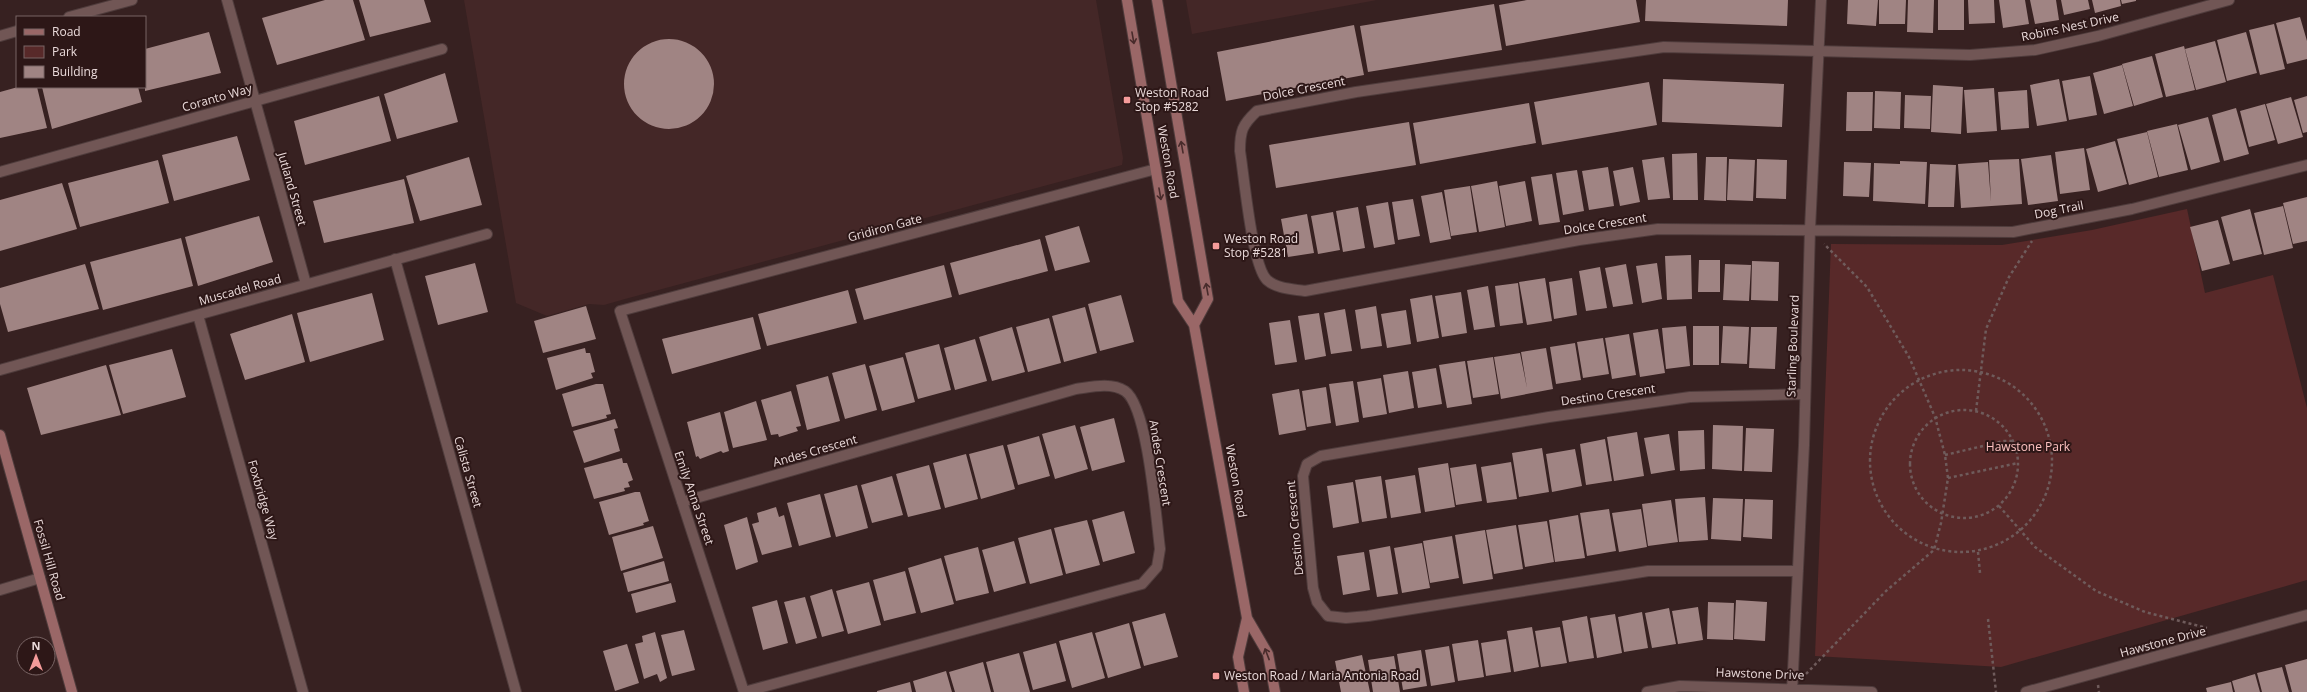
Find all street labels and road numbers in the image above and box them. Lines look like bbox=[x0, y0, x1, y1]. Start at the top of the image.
street label: Robins Nest Drive bbox=[2019, 8, 2121, 45]
street label: Dolce Crescent bbox=[1261, 72, 1347, 105]
street label: Coranto Way bbox=[180, 79, 255, 116]
street label: Weston Road bbox=[1154, 124, 1183, 200]
street label: Jutland Street bbox=[274, 149, 311, 228]
street label: Dog Trail bbox=[2033, 196, 2085, 223]
street label: Gridiron Gate bbox=[846, 209, 924, 246]
street label: Dolce Crescent bbox=[1562, 209, 1648, 238]
street label: Muscadel Road bbox=[197, 270, 283, 309]
street label: Starling Boulevard bbox=[1782, 294, 1803, 397]
street label: Destino Crescent bbox=[1560, 379, 1656, 410]
street label: Andes Crescent bbox=[1145, 419, 1176, 507]
street label: Andes Crescent bbox=[771, 430, 859, 471]
street label: Calista Street bbox=[450, 434, 487, 510]
street label: Weston Road bbox=[1222, 443, 1251, 519]
street label: Emily Anna Street bbox=[670, 448, 719, 547]
street label: Foxbridge Way bbox=[244, 458, 283, 543]
street label: Destino Crescent bbox=[1282, 480, 1307, 576]
street label: Fossil Hill Road bbox=[30, 517, 69, 602]
street label: Hawstone Drive bbox=[2118, 622, 2208, 661]
street label: Hawstone Drive bbox=[1715, 663, 1805, 684]

